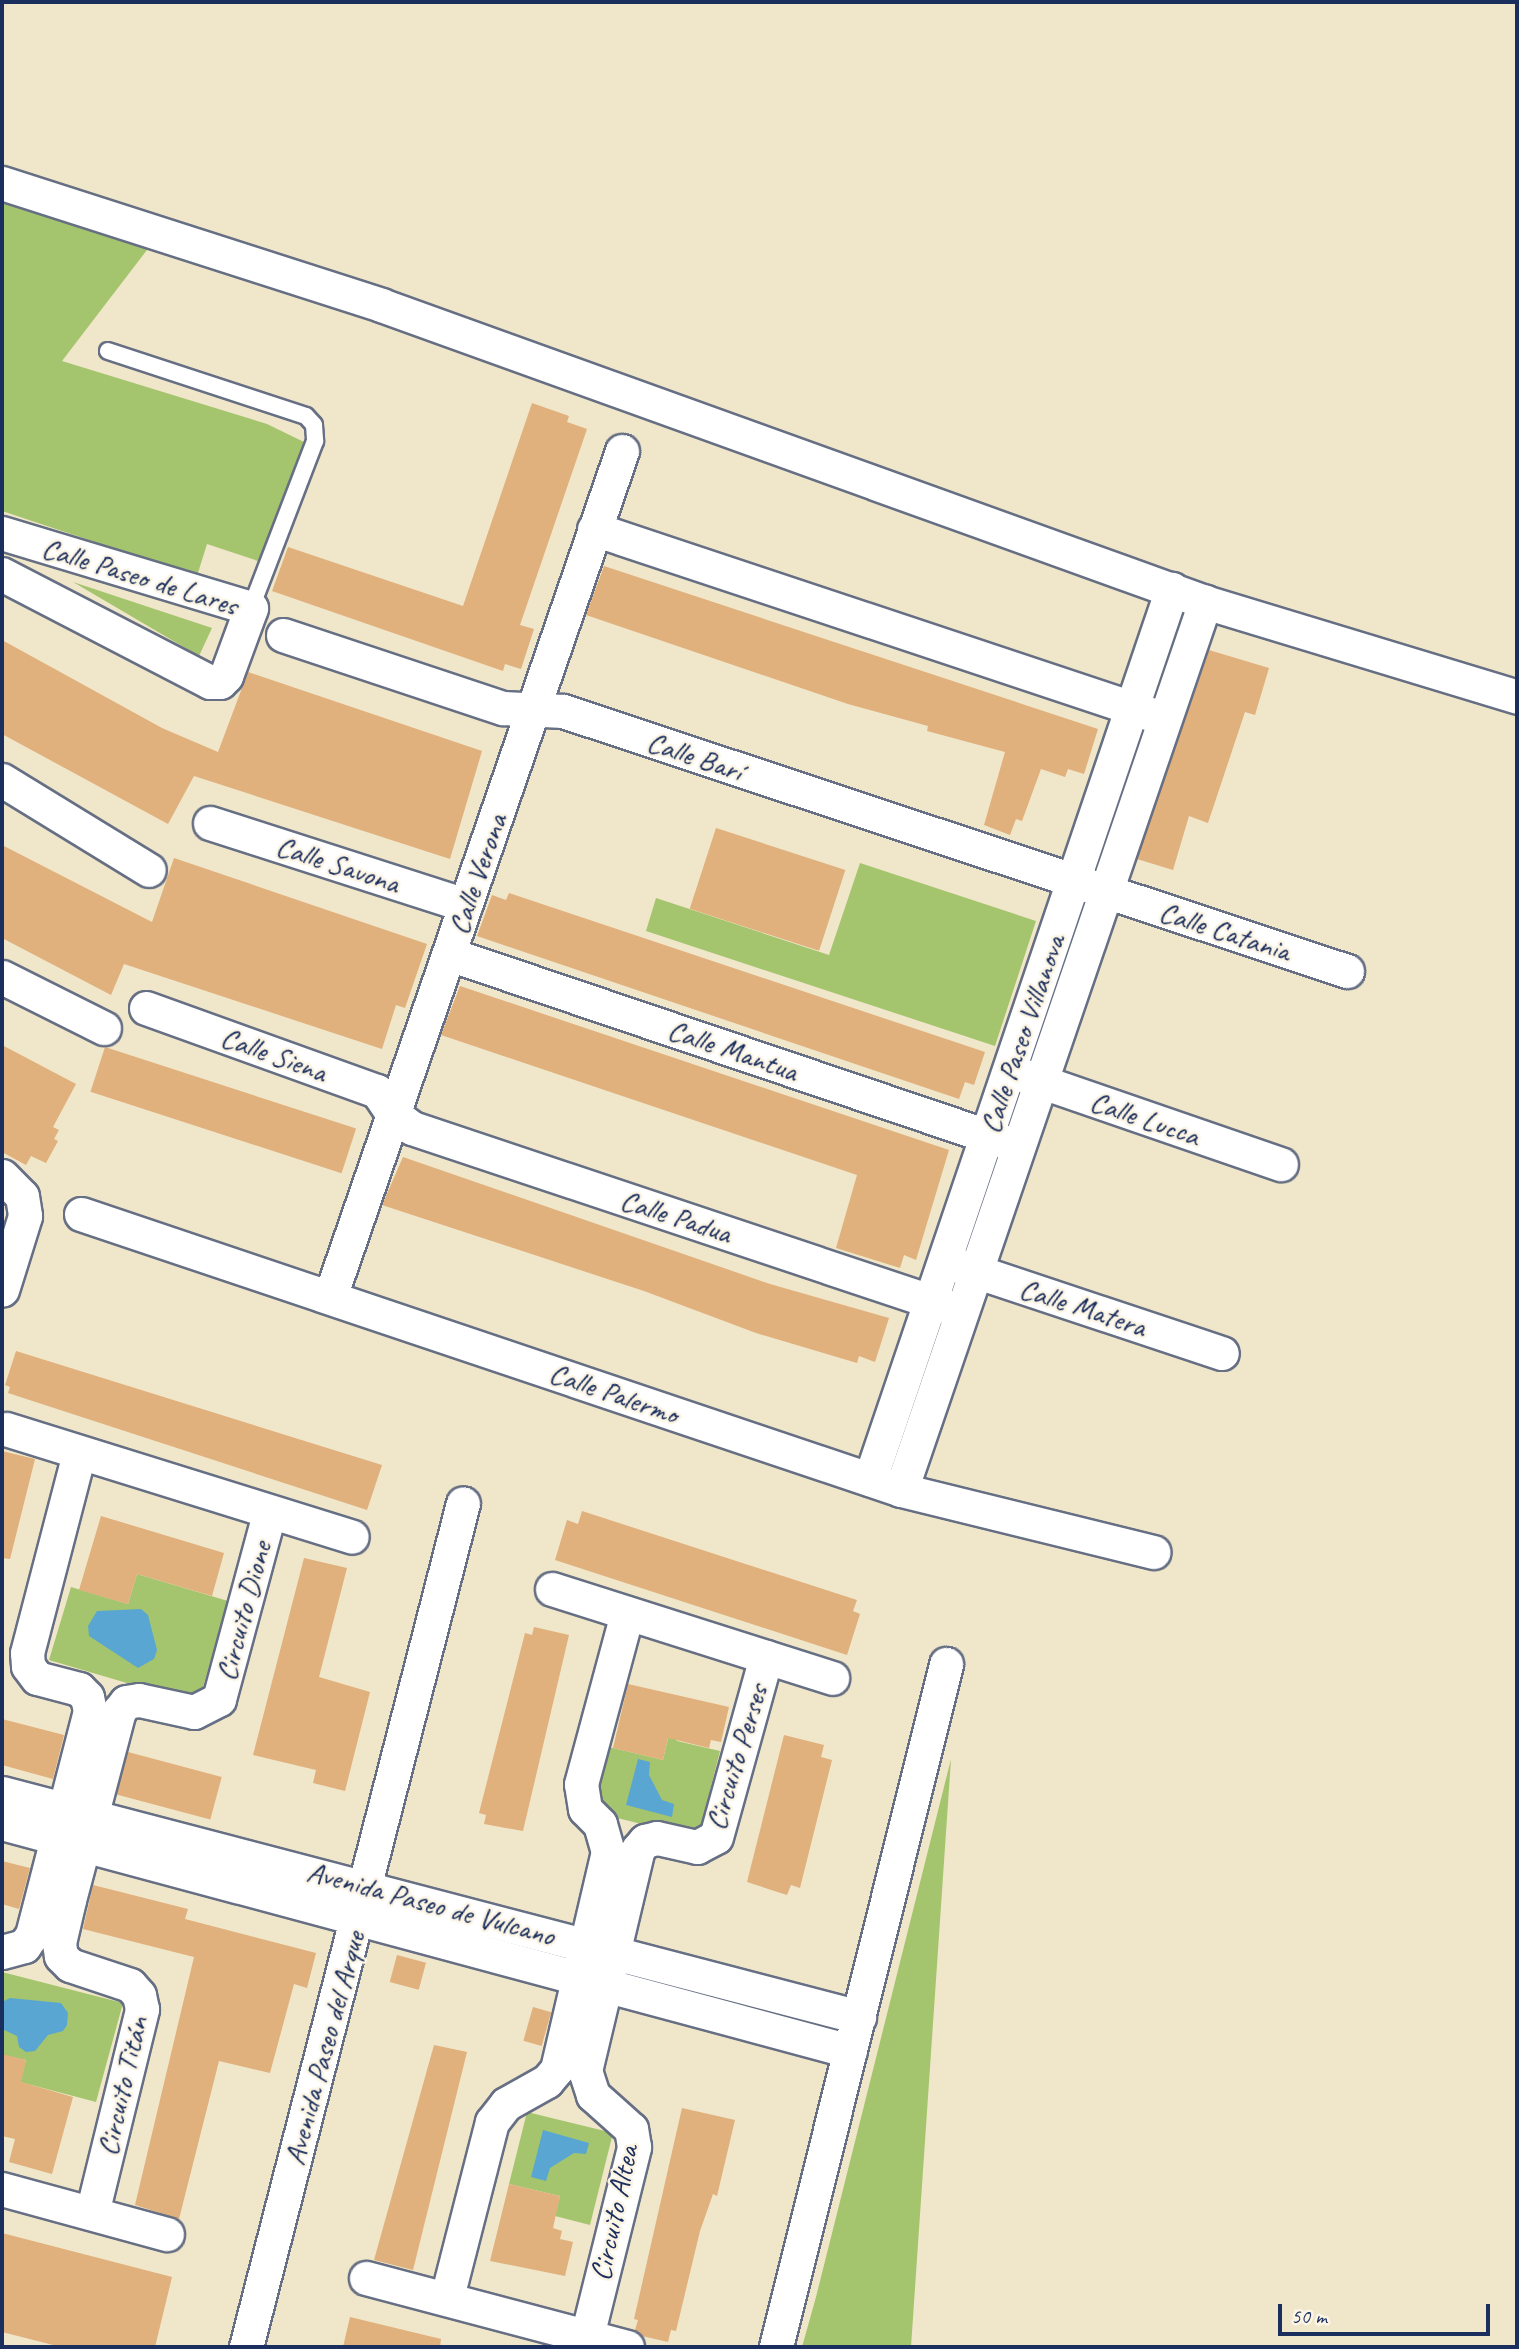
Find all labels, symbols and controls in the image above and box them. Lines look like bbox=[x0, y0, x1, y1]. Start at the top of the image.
street label: Calle Paseo de Lares bbox=[37, 529, 243, 623]
street label: Calle Barí bbox=[642, 723, 748, 789]
street label: Calle Verona bbox=[440, 809, 514, 939]
street label: Calle Savona bbox=[272, 827, 404, 901]
street label: Calle Catania bbox=[1155, 893, 1295, 969]
street label: Calle Paseo Villanova bbox=[971, 930, 1073, 1138]
street label: Calle Mantua bbox=[663, 1011, 803, 1089]
street label: Calle Siena bbox=[216, 1018, 332, 1090]
street label: Calle Lucca bbox=[1087, 1083, 1203, 1153]
street label: Calle Padua bbox=[616, 1181, 736, 1251]
street label: Calle Matera bbox=[1015, 1269, 1151, 1345]
street label: Calle Palermo bbox=[545, 1354, 683, 1432]
street label: Circuito Dione bbox=[207, 1537, 279, 1685]
street label: Circuito Perses bbox=[697, 1680, 775, 1834]
street label: Avenida Paseo de Vulcano bbox=[303, 1853, 559, 1953]
street label: Avenida Paseo del Arque bbox=[276, 1927, 372, 2169]
street label: Circuito Titán bbox=[89, 2013, 155, 2159]
street label: Circuito Altea bbox=[582, 2142, 646, 2284]
scale bar bbox=[1281, 2290, 1493, 2334]
text: 50 m bbox=[1291, 2303, 1327, 2329]

